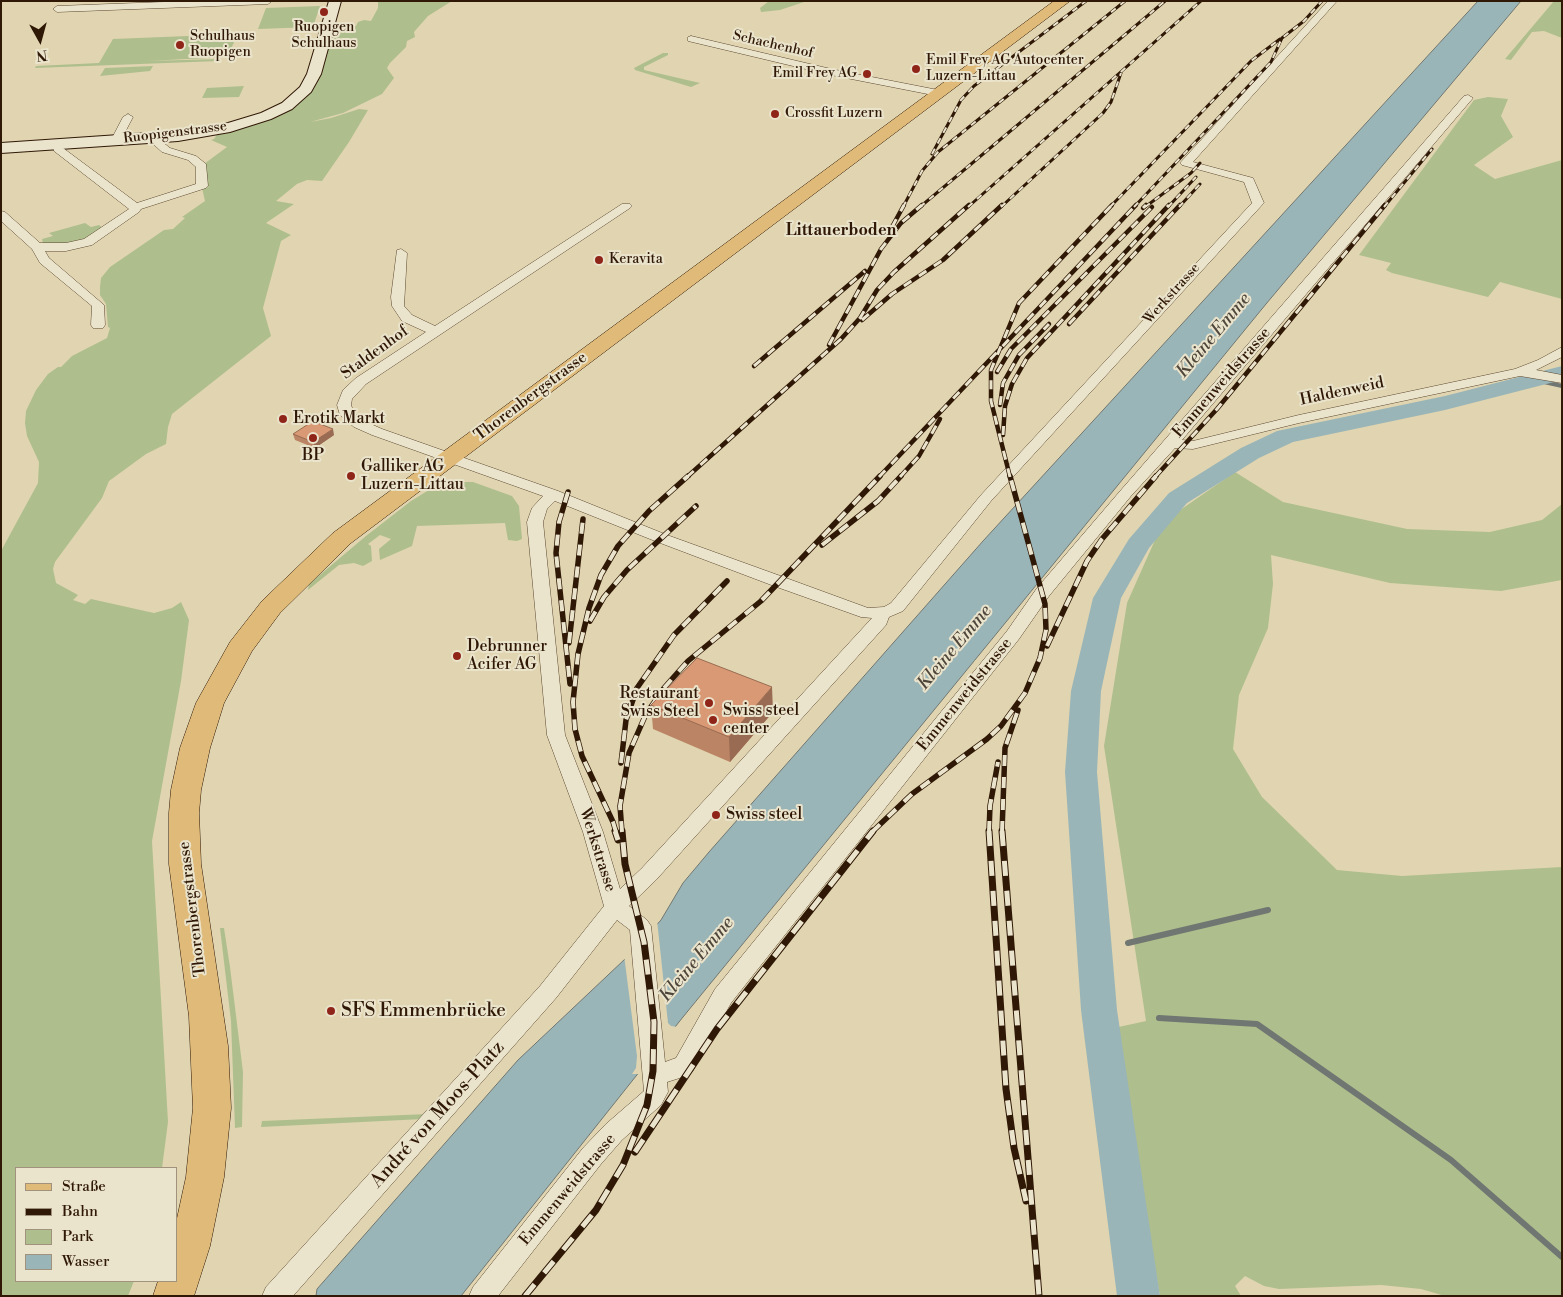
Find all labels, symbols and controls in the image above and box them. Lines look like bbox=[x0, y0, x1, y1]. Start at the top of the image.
marker: Ruopigen Schulhaus bbox=[318, 6, 330, 18]
north arrow bbox=[15, 15, 65, 65]
place label: Ruopigen Schulhaus bbox=[291, 20, 357, 52]
street label: Schachenhof bbox=[731, 28, 815, 62]
place label: Schulhaus Ruopigen bbox=[190, 29, 255, 62]
marker: Schulhaus Ruopigen bbox=[174, 39, 186, 51]
text: N bbox=[35, 45, 48, 64]
place label: Emil Frey AG Autocenter Luzern-Littau bbox=[926, 53, 1084, 85]
marker: Emil Frey AG Autocenter Luzern-Littau bbox=[910, 63, 922, 75]
place label: Emil Frey AG bbox=[773, 66, 857, 82]
marker: Emil Frey AG bbox=[861, 68, 873, 80]
place label: Crossfit Luzern bbox=[785, 106, 883, 122]
marker: Crossfit Luzern bbox=[769, 108, 781, 120]
street label: Ruopigenstrasse bbox=[122, 118, 228, 148]
district label: Littauerboden bbox=[786, 221, 896, 241]
place label: Keravita bbox=[609, 252, 663, 268]
marker: Keravita bbox=[593, 254, 605, 266]
street label: Werkstrasse bbox=[1140, 260, 1204, 328]
water label: Kleine Emme bbox=[1172, 289, 1256, 383]
street label: Staldenhof bbox=[338, 322, 412, 384]
street label: Emmenweidstrasse bbox=[1169, 324, 1275, 442]
street label: Thorenbergstrasse bbox=[471, 348, 591, 446]
street label: Haldenweid bbox=[1298, 374, 1386, 410]
place label: Erotik Markt bbox=[293, 409, 385, 429]
marker: Erotik Markt bbox=[277, 413, 289, 425]
marker: BP bbox=[307, 432, 319, 444]
place label: BP bbox=[302, 446, 324, 466]
place label: Galliker AG Luzern-Littau bbox=[361, 457, 464, 495]
marker: Galliker AG Luzern-Littau bbox=[345, 470, 357, 482]
water label: Kleine Emme bbox=[913, 601, 997, 695]
street label: Emmenweidstrasse bbox=[914, 635, 1016, 755]
place label: Debrunner Acifer AG bbox=[467, 637, 547, 675]
marker: Debrunner Acifer AG bbox=[451, 650, 463, 662]
place label: Restaurant Swiss Steel bbox=[620, 684, 699, 722]
marker: Restaurant Swiss Steel bbox=[703, 697, 715, 709]
place label: Swiss steel center bbox=[723, 701, 799, 739]
marker: Swiss steel center bbox=[707, 714, 719, 726]
place label: Swiss steel bbox=[726, 805, 802, 825]
street label: Werkstrasse bbox=[574, 806, 620, 894]
marker: Swiss steel bbox=[710, 809, 722, 821]
street label: Thorenbergstrasse bbox=[175, 840, 211, 978]
water label: Kleine Emme bbox=[655, 913, 739, 1007]
place label: SFS Emmenbrücke bbox=[341, 1000, 506, 1022]
marker: SFS Emmenbrücke bbox=[325, 1005, 337, 1017]
street label: André von Moos-Platz bbox=[366, 1037, 510, 1193]
street label: Emmenweidstrasse bbox=[516, 1130, 620, 1250]
legend bbox=[15, 1167, 178, 1282]
text: Straße bbox=[62, 1177, 106, 1196]
text: Bahn bbox=[62, 1202, 98, 1221]
text: Park bbox=[62, 1227, 93, 1246]
text: Wasser bbox=[62, 1252, 109, 1271]

